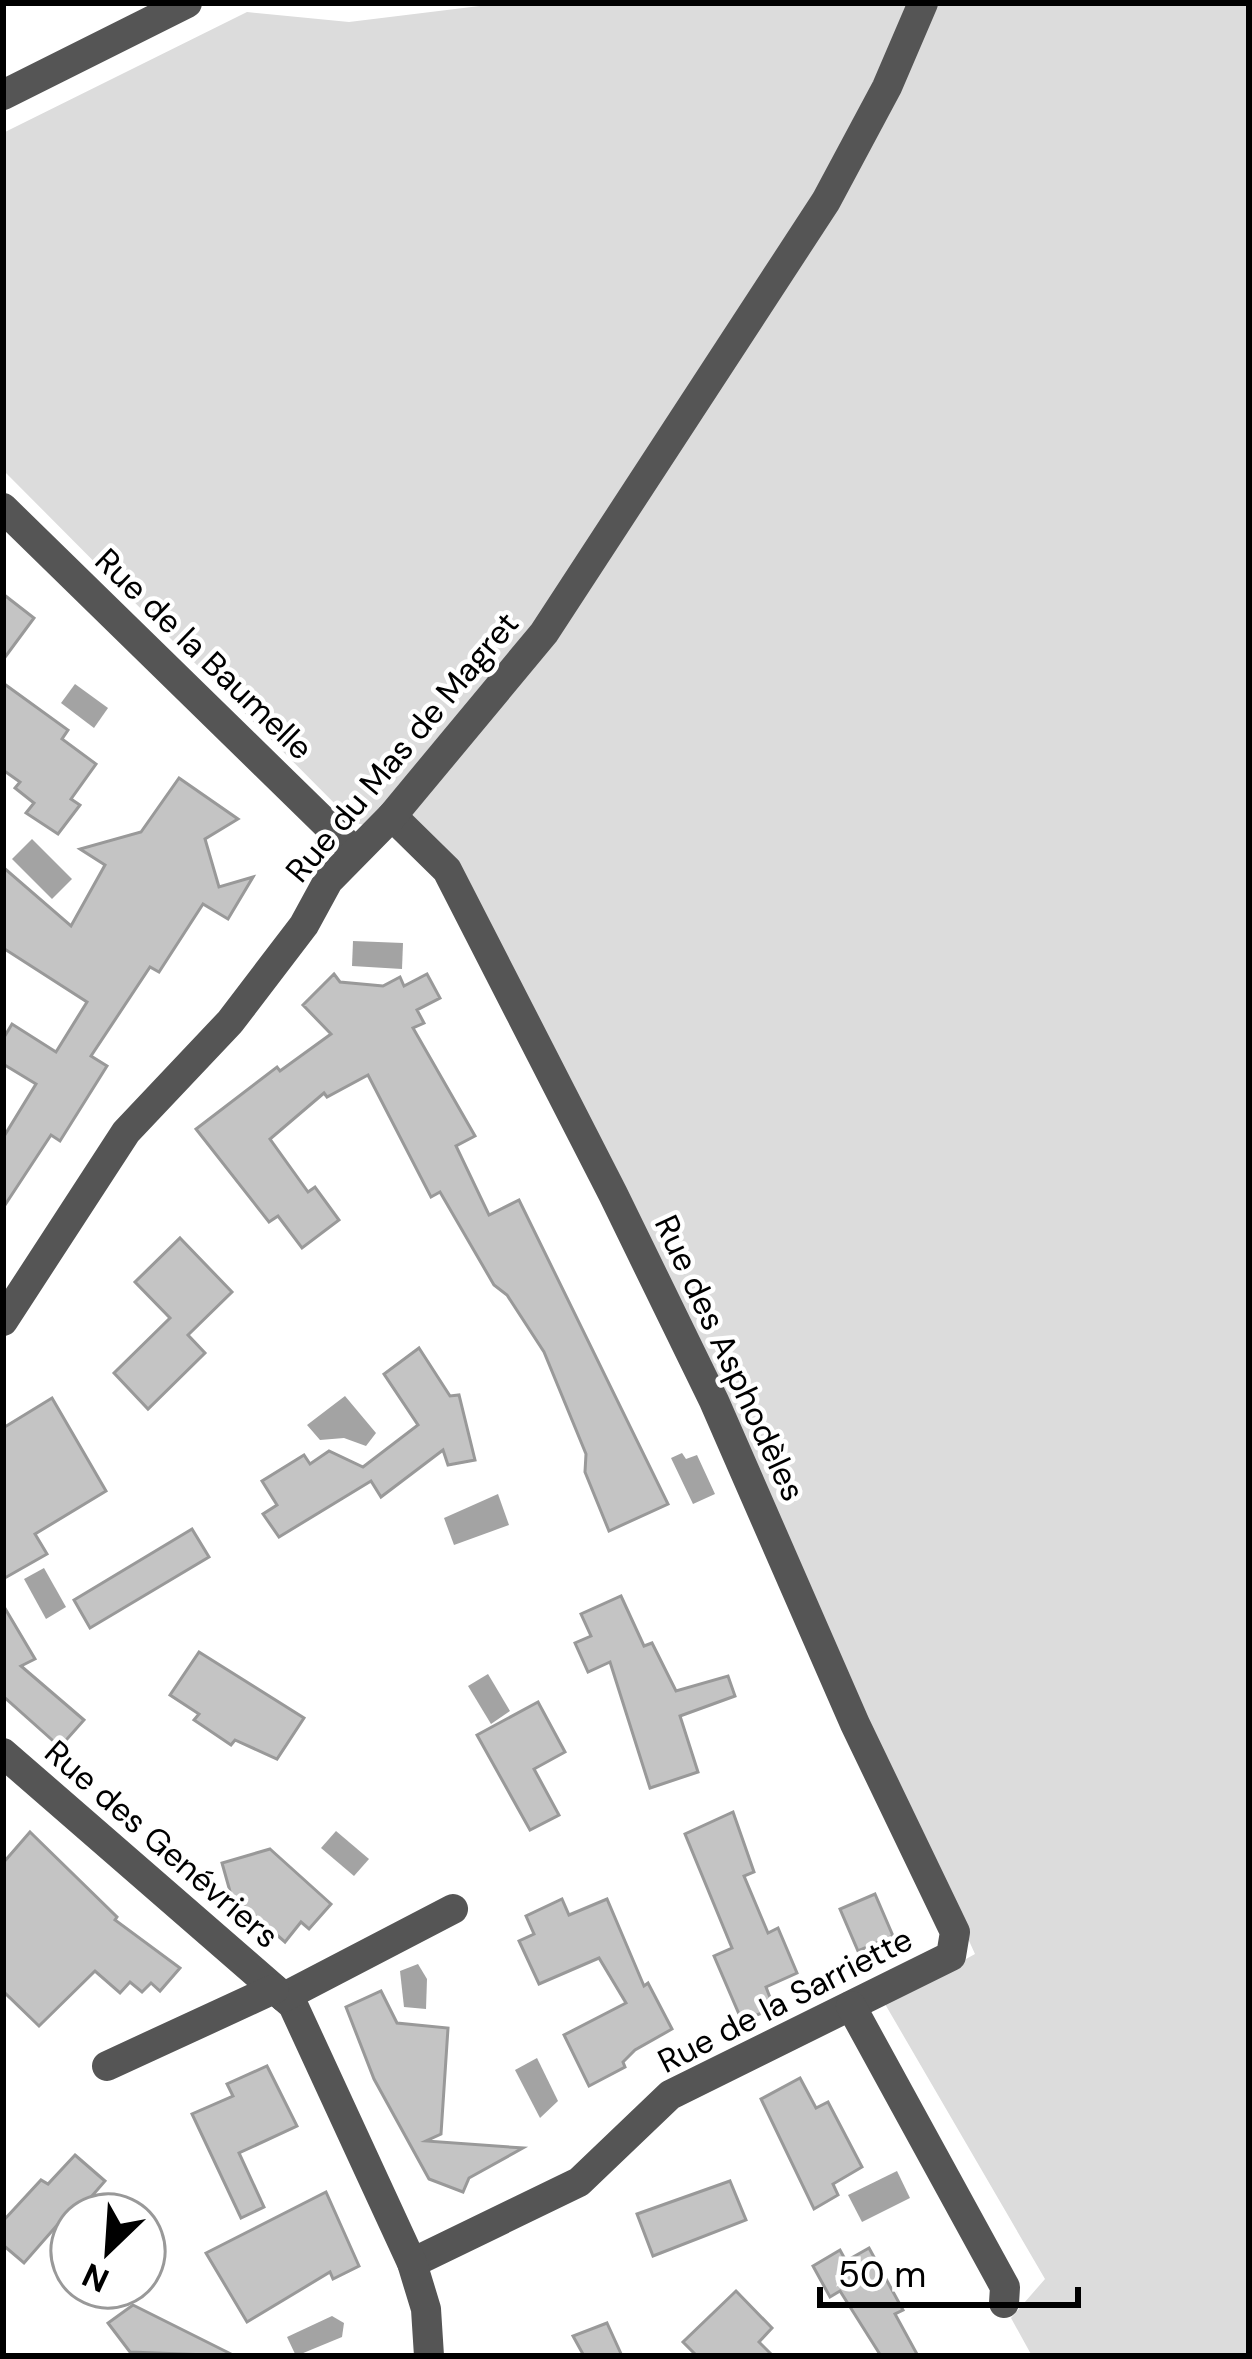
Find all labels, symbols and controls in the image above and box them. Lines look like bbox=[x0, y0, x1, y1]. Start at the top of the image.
street label: Rue de la Baumelle bbox=[86, 539, 322, 769]
street label: Rue du Mas de Magret bbox=[276, 603, 528, 891]
street label: Rue des Asphodèles bbox=[645, 1208, 815, 1508]
street label: Rue des Genévriers bbox=[36, 1730, 288, 1958]
street label: Rue de la Sarriette bbox=[650, 1917, 920, 2083]
north arrow bbox=[48, 2191, 168, 2311]
scale bar bbox=[820, 2233, 1078, 2307]
text: 50 m bbox=[838, 2251, 926, 2298]
text: N bbox=[76, 2253, 116, 2302]

